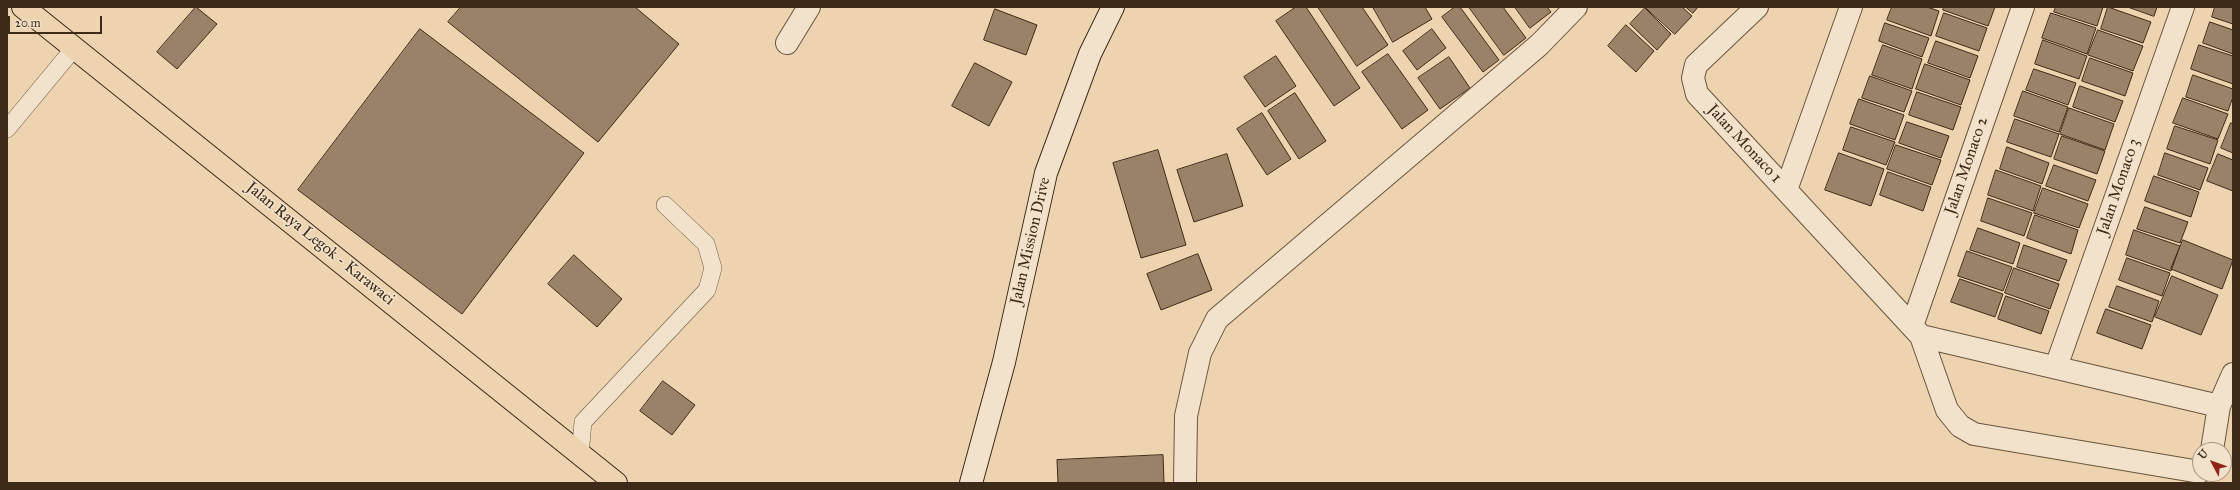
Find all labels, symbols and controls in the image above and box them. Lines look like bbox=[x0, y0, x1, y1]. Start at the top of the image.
scale bar bbox=[10, 8, 104, 34]
text: 20 m bbox=[15, 16, 41, 30]
street label: Jalan Monaco 1 bbox=[1703, 101, 1785, 187]
street label: Jalan Monaco 2 bbox=[1941, 115, 1993, 217]
street label: Jalan Monaco 3 bbox=[2094, 136, 2144, 238]
street label: Jalan Mission Drive bbox=[1007, 175, 1055, 307]
street label: Jalan Raya Legok - Karawaci bbox=[242, 178, 398, 310]
north arrow bbox=[2192, 442, 2232, 482]
text: U bbox=[2196, 447, 2211, 462]

